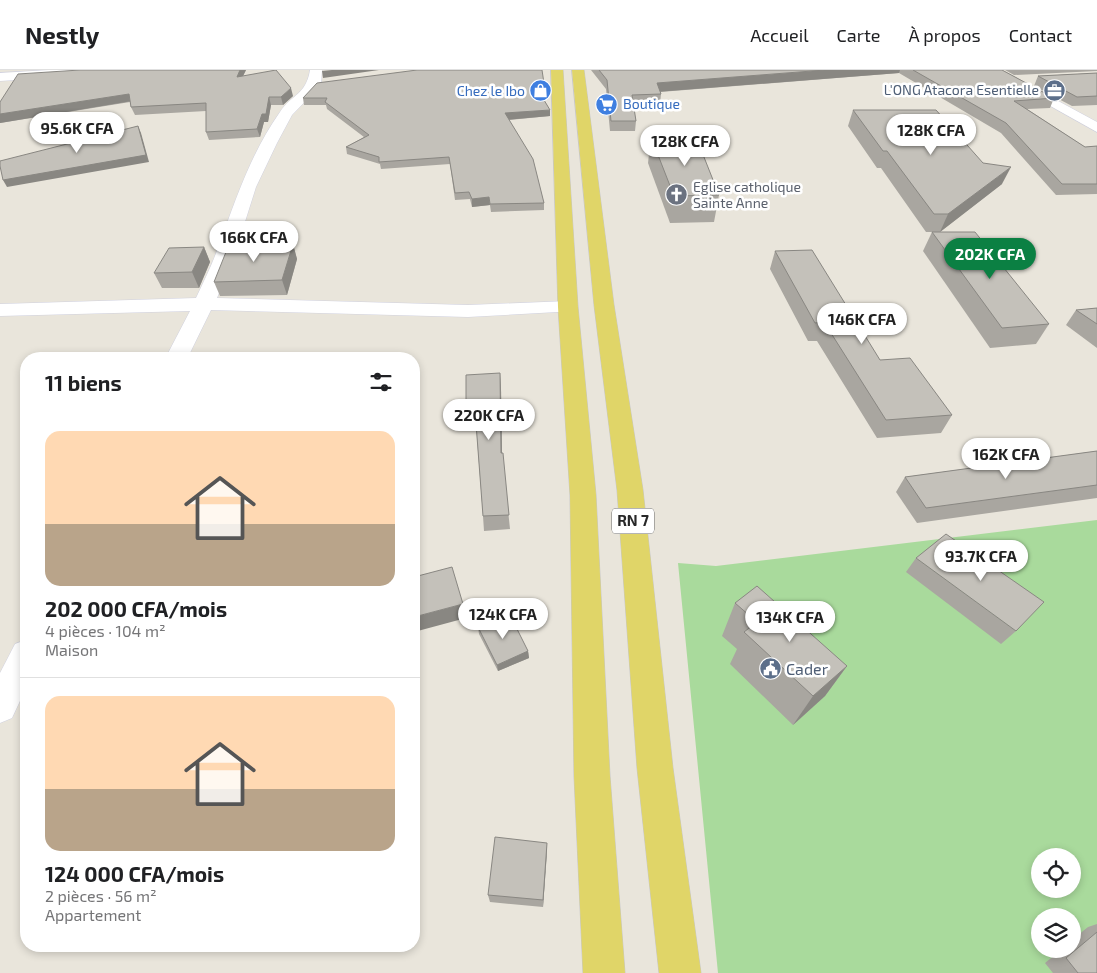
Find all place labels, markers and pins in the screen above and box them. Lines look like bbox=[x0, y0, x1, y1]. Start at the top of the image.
office icon: L'ONG Atacora Esentielle bbox=[1043, 78, 1067, 102]
shop icon: Chez le Ibo bbox=[529, 79, 553, 103]
place label: L'ONG Atacora Esentielle bbox=[884, 81, 1039, 98]
place label: Chez le Ibo bbox=[457, 82, 525, 99]
supermarket icon: Boutique bbox=[595, 92, 619, 116]
place label: Boutique bbox=[623, 95, 680, 112]
pin: 95.6K CFA bbox=[20, 112, 134, 154]
pin: 128K CFA bbox=[879, 114, 983, 156]
pin: 128K CFA bbox=[633, 124, 737, 167]
place label: Eglise catholique Sainte Anne bbox=[693, 178, 801, 211]
church icon: Eglise catholique Sainte Anne bbox=[665, 183, 689, 207]
pin: 166K CFA bbox=[202, 220, 306, 263]
pin: 202K CFA bbox=[938, 238, 1042, 280]
pin: 146K CFA bbox=[810, 302, 914, 345]
pin: 220K CFA bbox=[437, 398, 541, 441]
pin: 162K CFA bbox=[954, 438, 1058, 480]
pin: 93.7K CFA bbox=[924, 540, 1038, 582]
pin: 124K CFA bbox=[451, 598, 555, 640]
pin: 134K CFA bbox=[738, 600, 842, 643]
public building icon: Cader bbox=[758, 657, 782, 681]
place label: Cader bbox=[786, 659, 829, 678]

